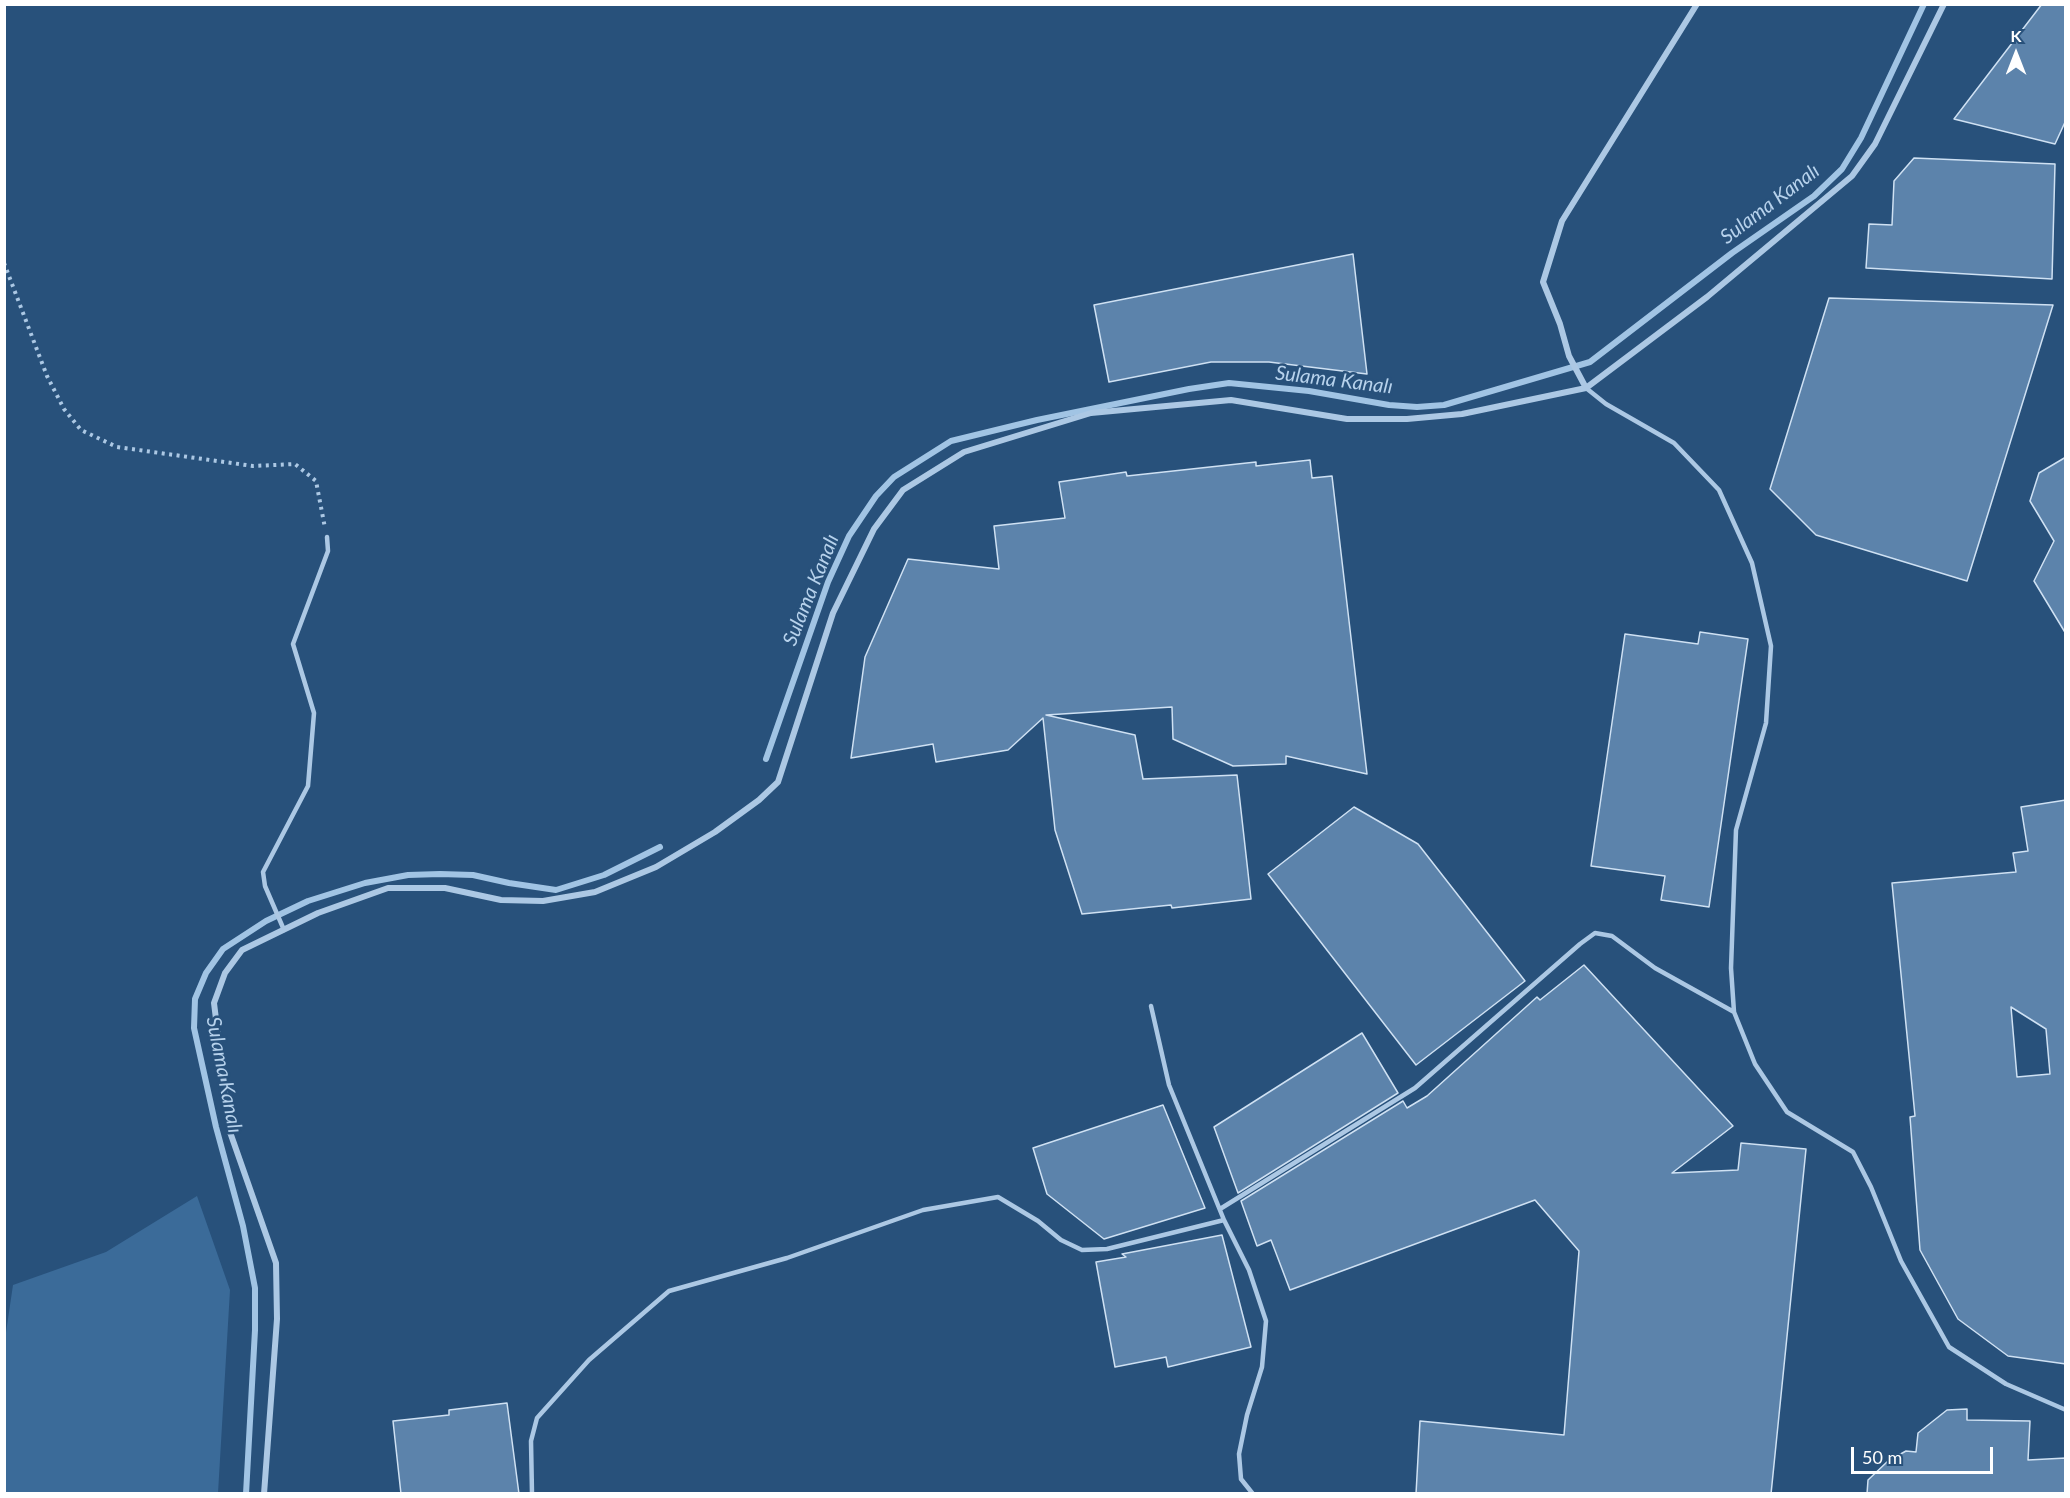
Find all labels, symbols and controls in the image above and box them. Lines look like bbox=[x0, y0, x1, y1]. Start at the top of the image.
north arrow bbox=[1986, 24, 2046, 84]
text: K bbox=[2011, 26, 2021, 45]
water label: Sulama Kanalı bbox=[1716, 159, 1824, 249]
water label: Sulama Kanalı bbox=[1274, 361, 1394, 399]
water label: Sulama Kanalı bbox=[778, 531, 844, 649]
water label: Sulama Kanalı bbox=[201, 1015, 247, 1135]
scale bar bbox=[1854, 1435, 1996, 1473]
text: 50 m bbox=[1862, 1446, 1902, 1468]

